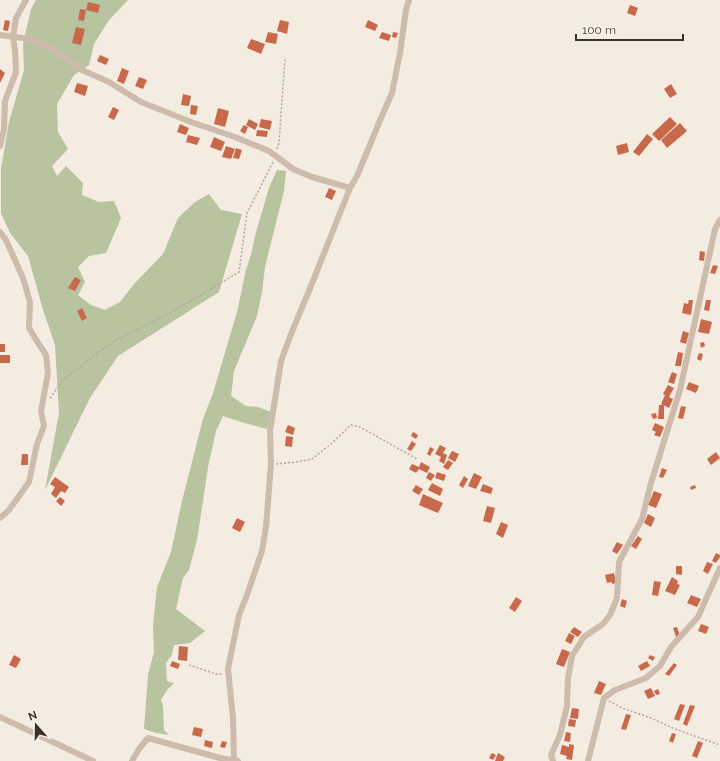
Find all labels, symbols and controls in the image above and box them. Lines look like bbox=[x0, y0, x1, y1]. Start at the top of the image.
scale bar bbox=[576, 16, 683, 42]
text: 100 m bbox=[582, 23, 616, 37]
north arrow bbox=[16, 705, 56, 745]
text: N bbox=[27, 709, 39, 724]

